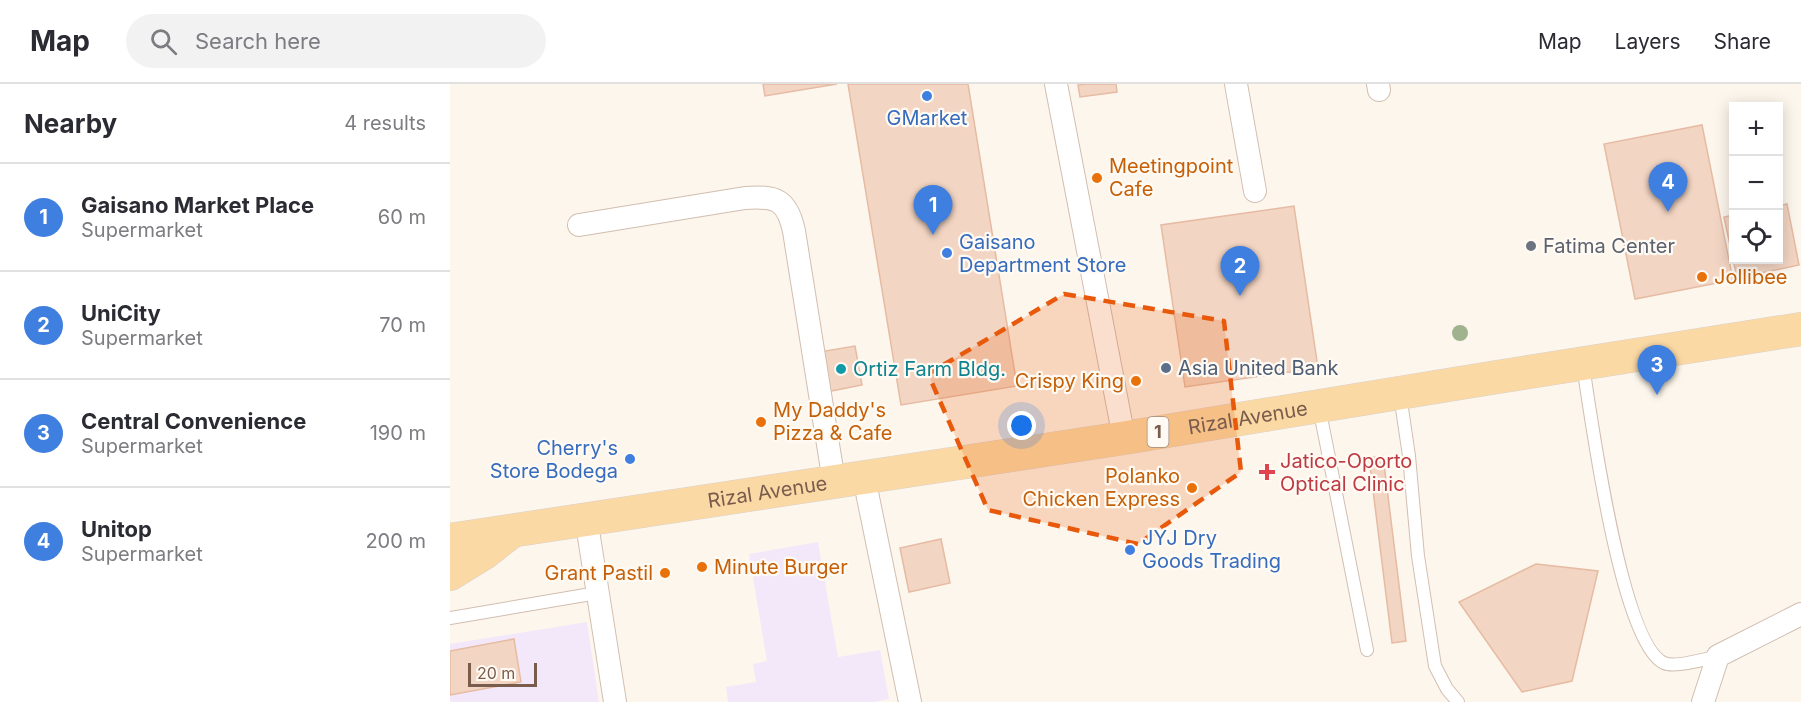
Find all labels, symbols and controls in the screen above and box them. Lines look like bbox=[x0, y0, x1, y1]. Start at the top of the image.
search box bbox=[126, 14, 546, 68]
text: Map bbox=[30, 24, 90, 58]
icon: search bbox=[147, 25, 180, 58]
text: Search here bbox=[195, 28, 321, 54]
text: Map bbox=[1538, 29, 1582, 54]
text: Layers bbox=[1615, 29, 1681, 54]
text: Share bbox=[1714, 29, 1771, 54]
marker: GMarket bbox=[920, 89, 934, 103]
map controls bbox=[1729, 102, 1783, 264]
button: + bbox=[1729, 102, 1783, 156]
place label: GMarket bbox=[887, 106, 968, 130]
text: Nearby bbox=[24, 108, 117, 139]
text: 4 results bbox=[344, 111, 426, 135]
place label: Meetingpoint Cafe bbox=[1109, 154, 1234, 201]
button: − bbox=[1729, 156, 1783, 210]
pin: 4 bbox=[1648, 162, 1688, 212]
marker: Meetingpoint Cafe bbox=[1090, 171, 1104, 185]
pin: 1 bbox=[914, 186, 952, 235]
text: Gaisano Market Place bbox=[81, 192, 314, 218]
text: 1 bbox=[39, 205, 48, 229]
text: 60 m bbox=[378, 205, 426, 229]
button: locate bbox=[1729, 210, 1783, 264]
text: Supermarket bbox=[81, 218, 203, 242]
place label: Gaisano Department Store bbox=[959, 230, 1126, 277]
place label: Fatima Center bbox=[1543, 234, 1675, 258]
marker: Fatima Center bbox=[1524, 239, 1538, 253]
marker: Gaisano Department Store bbox=[940, 246, 954, 260]
pin: 2 bbox=[1220, 246, 1260, 296]
place label: Jollibee bbox=[1714, 265, 1788, 289]
marker: Jollibee bbox=[1695, 270, 1709, 284]
text: UniCity bbox=[81, 300, 161, 326]
text: 2 bbox=[37, 313, 50, 337]
text: 70 m bbox=[379, 313, 426, 337]
text: Supermarket bbox=[81, 326, 203, 350]
pin: 3 bbox=[1638, 346, 1676, 395]
place label: Asia United Bank bbox=[1178, 356, 1339, 380]
place label: Ortiz Farm Bldg. bbox=[853, 357, 1006, 381]
marker: Asia United Bank bbox=[1159, 361, 1173, 375]
marker: Ortiz Farm Bldg. bbox=[834, 362, 848, 376]
place label: Crispy King bbox=[1015, 369, 1124, 393]
marker: Crispy King bbox=[1129, 374, 1143, 388]
street label: Rizal Avenue bbox=[1186, 396, 1309, 439]
place label: My Daddy's Pizza & Cafe bbox=[773, 398, 892, 445]
text: Central Convenience bbox=[81, 408, 306, 434]
your location bbox=[1007, 411, 1036, 440]
marker: My Daddy's Pizza & Cafe bbox=[754, 415, 768, 429]
road number: 1 bbox=[1148, 417, 1168, 447]
text: 3 bbox=[37, 421, 50, 445]
text: 190 m bbox=[370, 421, 426, 445]
text: Supermarket bbox=[81, 434, 203, 458]
place label: Cherry's Store Bodega bbox=[490, 436, 618, 483]
place label: Jatico-Oporto Optical Clinic bbox=[1280, 449, 1412, 496]
marker: Cherry's Store Bodega bbox=[623, 452, 637, 466]
marker: Jatico-Oporto Optical Clinic bbox=[1258, 463, 1276, 481]
place label: Polanko Chicken Express bbox=[1023, 464, 1180, 511]
street label: Rizal Avenue bbox=[706, 471, 829, 513]
marker: Polanko Chicken Express bbox=[1185, 481, 1199, 495]
text: Unitop bbox=[81, 516, 152, 542]
place label: JYJ Dry Goods Trading bbox=[1142, 526, 1281, 573]
text: 4 bbox=[37, 529, 50, 553]
text: 200 m bbox=[365, 529, 426, 553]
text: Supermarket bbox=[81, 542, 203, 566]
marker: JYJ Dry Goods Trading bbox=[1123, 543, 1137, 557]
place label: Minute Burger bbox=[714, 555, 848, 579]
marker: Minute Burger bbox=[695, 560, 709, 574]
place label: Grant Pastil bbox=[545, 561, 653, 585]
marker: Grant Pastil bbox=[658, 566, 672, 580]
scale bar bbox=[468, 660, 537, 688]
text: 20 m bbox=[477, 663, 515, 683]

